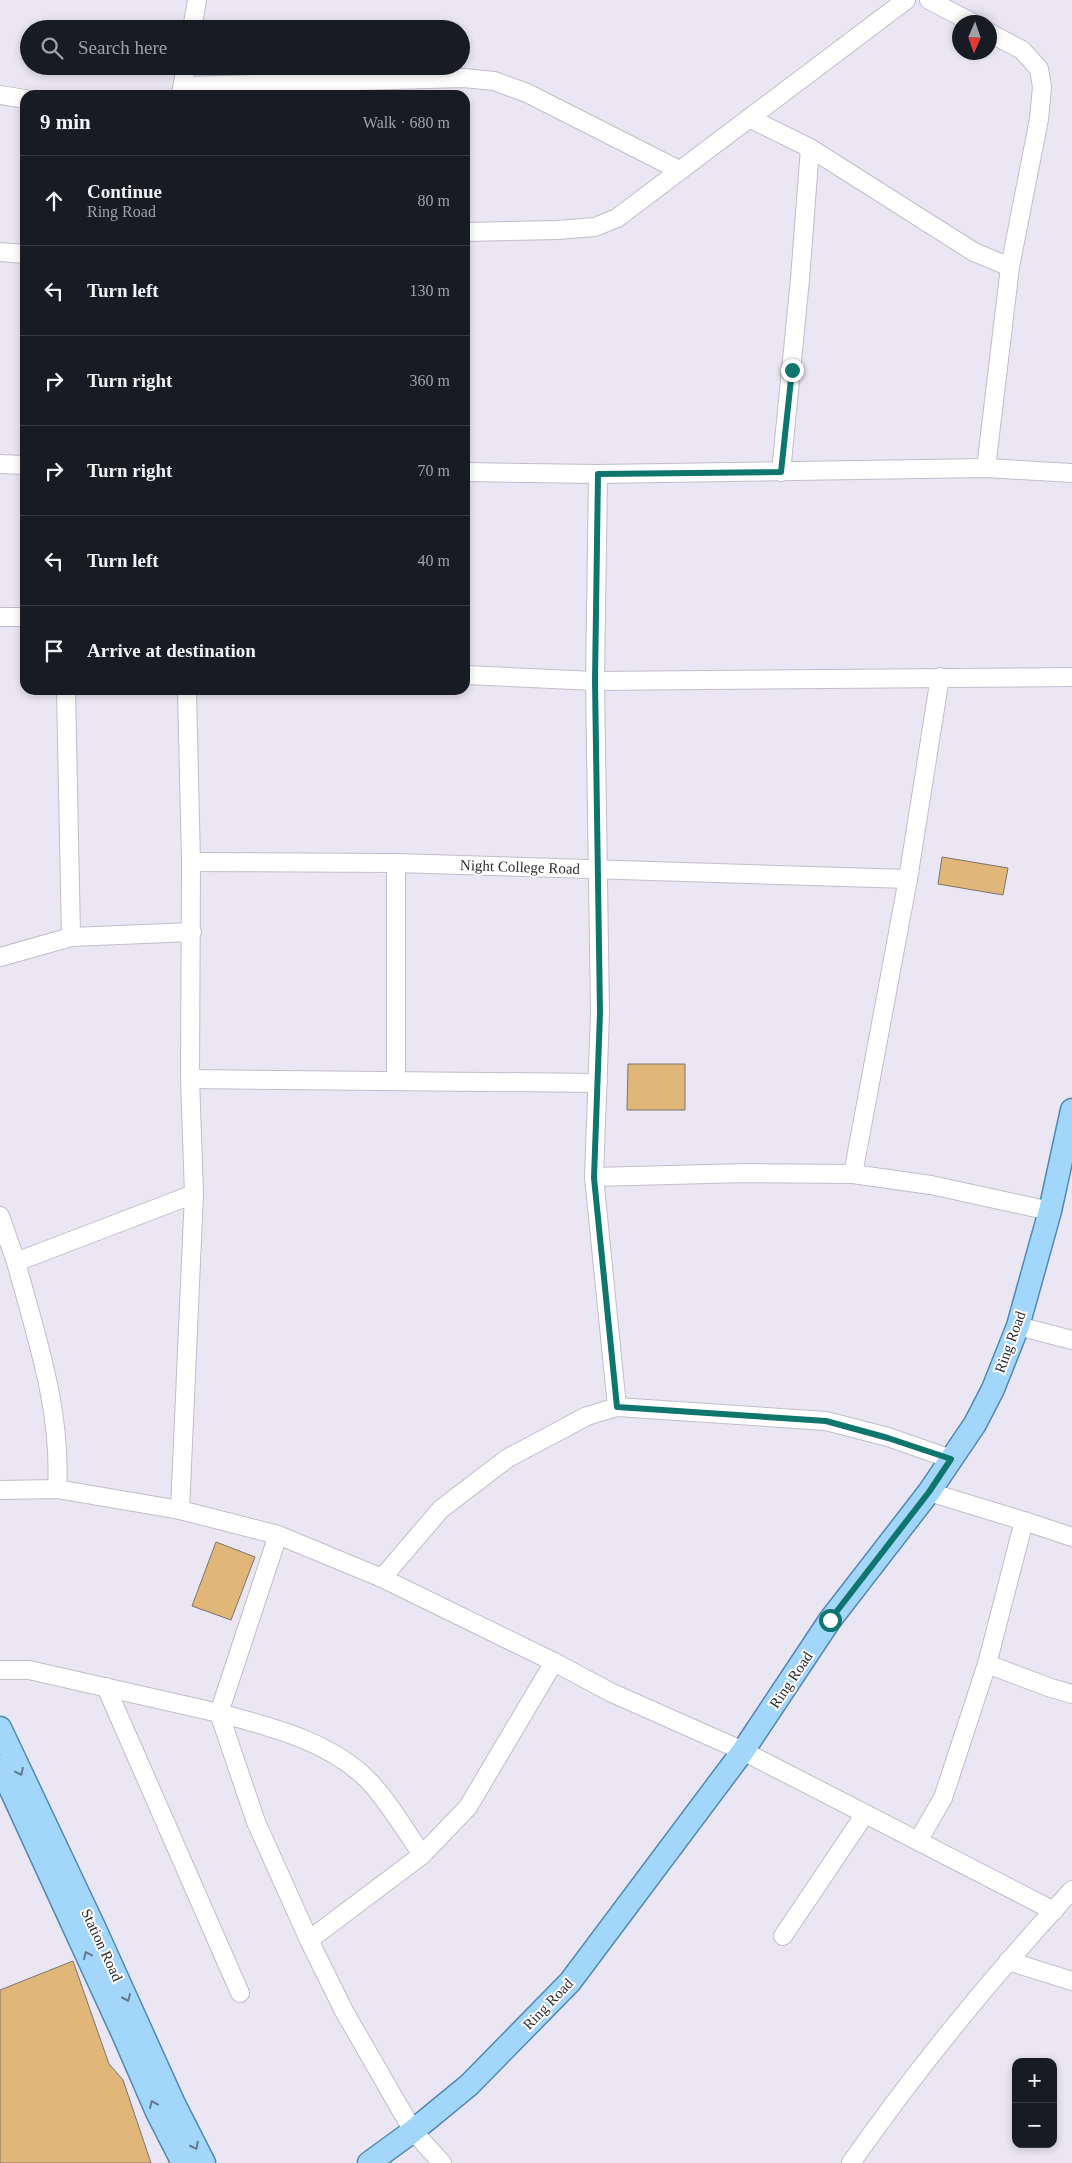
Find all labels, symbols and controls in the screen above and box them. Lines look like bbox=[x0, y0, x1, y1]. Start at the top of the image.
north arrow bbox=[952, 15, 997, 60]
search box bbox=[20, 20, 470, 75]
icon: search bbox=[38, 34, 66, 62]
text: Search here bbox=[78, 37, 167, 58]
text: 9 min bbox=[40, 110, 91, 134]
text: Walk · 680 m bbox=[363, 114, 450, 131]
text: Continue bbox=[87, 181, 162, 202]
icon: ahead bbox=[40, 187, 68, 215]
text: 80 m bbox=[418, 192, 450, 209]
text: Ring Road bbox=[87, 203, 156, 220]
icon: left bbox=[40, 277, 68, 305]
text: Turn left bbox=[87, 280, 159, 301]
text: 130 m bbox=[410, 282, 450, 299]
route end bbox=[781, 359, 804, 382]
icon: right bbox=[40, 367, 68, 395]
text: Turn right bbox=[87, 370, 172, 391]
text: 360 m bbox=[410, 372, 450, 389]
icon: right bbox=[40, 457, 68, 485]
text: Turn right bbox=[87, 460, 172, 481]
text: 70 m bbox=[418, 462, 450, 479]
icon: left bbox=[40, 547, 68, 575]
text: Turn left bbox=[87, 550, 159, 571]
text: 40 m bbox=[418, 552, 450, 569]
icon: arrive bbox=[40, 637, 68, 665]
text: Arrive at destination bbox=[87, 640, 256, 661]
street label: Night College Road bbox=[460, 857, 581, 877]
street label: Ring Road bbox=[991, 1308, 1029, 1375]
route start bbox=[819, 1609, 842, 1632]
street label: Ring Road bbox=[766, 1648, 816, 1711]
one-way arrow bbox=[14, 1767, 25, 1776]
street label: Station Road bbox=[78, 1906, 126, 1984]
one-way arrow bbox=[83, 1951, 93, 1960]
street label: Ring Road bbox=[520, 1975, 577, 2033]
one-way arrow bbox=[120, 1993, 131, 2002]
map controls bbox=[1012, 2058, 1057, 2148]
button: + bbox=[1012, 2058, 1057, 2103]
one-way arrow bbox=[149, 2100, 160, 2109]
button: − bbox=[1012, 2103, 1057, 2148]
one-way arrow bbox=[189, 2140, 199, 2149]

